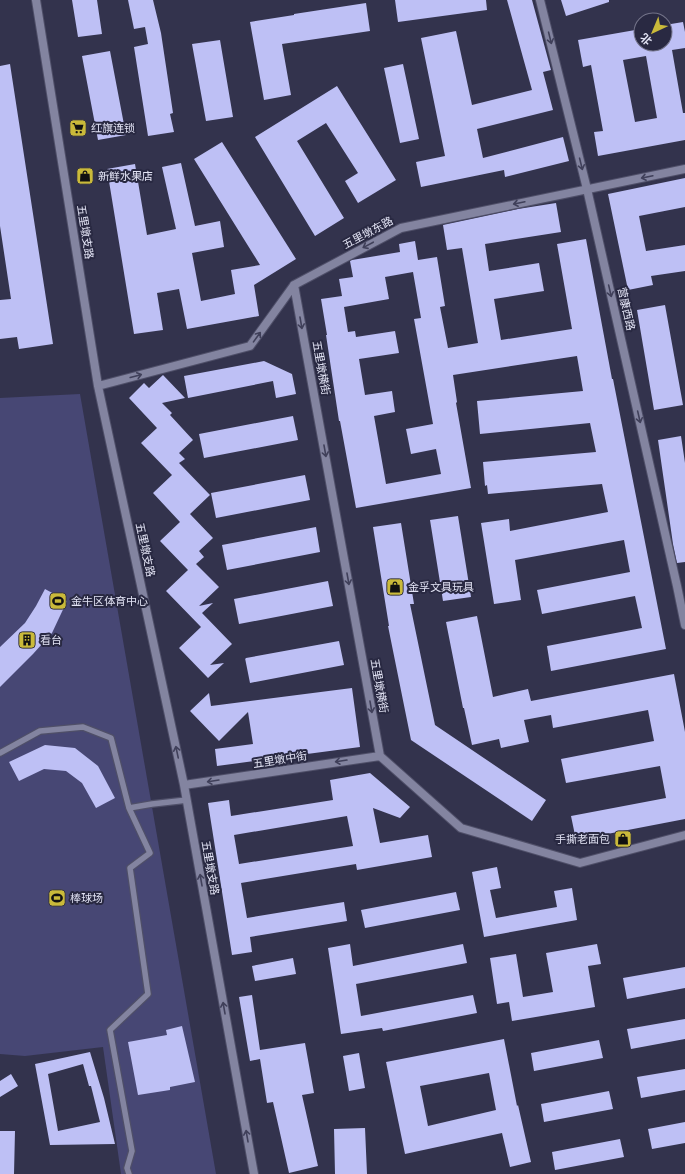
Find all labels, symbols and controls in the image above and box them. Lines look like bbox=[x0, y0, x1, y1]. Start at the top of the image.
north arrow bbox=[633, 12, 673, 52]
text: 北 bbox=[638, 30, 655, 47]
one-way arrow bbox=[546, 31, 554, 44]
supermarket icon: 红旗连锁 bbox=[68, 118, 88, 138]
place label: 红旗连锁 bbox=[91, 122, 135, 135]
one-way arrow bbox=[578, 157, 585, 170]
shop icon: 新鲜水果店 bbox=[75, 166, 95, 186]
place label: 新鲜水果店 bbox=[98, 170, 153, 183]
one-way arrow bbox=[641, 173, 654, 181]
one-way arrow bbox=[513, 200, 526, 208]
street label: 五里墩支路 bbox=[74, 204, 96, 260]
street label: 五里墩东路 bbox=[341, 214, 395, 252]
one-way arrow bbox=[363, 242, 375, 250]
one-way arrow bbox=[607, 284, 615, 297]
street label: 营康西路 bbox=[615, 286, 637, 332]
one-way arrow bbox=[298, 317, 306, 330]
one-way arrow bbox=[253, 331, 261, 342]
street label: 五里墩横街 bbox=[310, 340, 332, 396]
one-way arrow bbox=[129, 372, 142, 379]
one-way arrow bbox=[636, 411, 644, 424]
one-way arrow bbox=[321, 444, 329, 457]
street label: 五里墩支路 bbox=[133, 522, 157, 578]
one-way arrow bbox=[344, 572, 352, 585]
shop icon: 金孚文具玩具 bbox=[385, 577, 405, 597]
place label: 金孚文具玩具 bbox=[408, 581, 474, 594]
sports icon: 金牛区体育中心 bbox=[48, 591, 68, 611]
place label: 金牛区体育中心 bbox=[71, 595, 148, 608]
building icon: 看台 bbox=[17, 630, 37, 650]
place label: 看台 bbox=[40, 634, 62, 647]
street label: 五里墩横街 bbox=[368, 658, 390, 714]
one-way arrow bbox=[367, 700, 375, 713]
one-way arrow bbox=[172, 746, 180, 759]
street label: 五里墩中街 bbox=[252, 749, 308, 771]
one-way arrow bbox=[335, 757, 348, 765]
one-way arrow bbox=[207, 777, 220, 785]
shop icon: 手撕老面包 bbox=[613, 829, 633, 849]
place label: 手撕老面包 bbox=[555, 833, 610, 846]
street label: 五里墩支路 bbox=[199, 840, 221, 896]
one-way arrow bbox=[197, 874, 205, 887]
sports icon: 棒球场 bbox=[47, 888, 67, 908]
place label: 棒球场 bbox=[70, 892, 103, 905]
one-way arrow bbox=[220, 1002, 228, 1015]
one-way arrow bbox=[243, 1130, 251, 1143]

